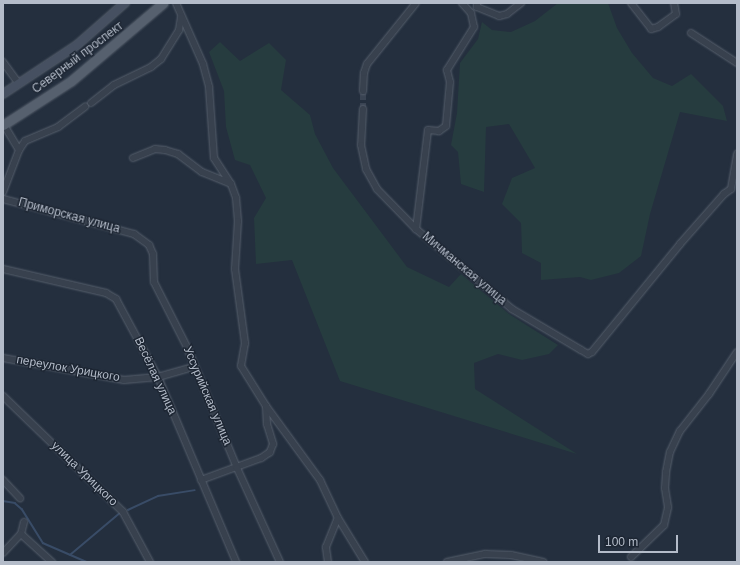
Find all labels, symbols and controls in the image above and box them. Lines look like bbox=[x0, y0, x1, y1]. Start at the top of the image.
street label: Северный проспект bbox=[30, 19, 126, 97]
street label: Приморская улица bbox=[17, 196, 121, 236]
street label: Мичманская улица bbox=[419, 230, 509, 308]
street label: Весёлая улица bbox=[131, 335, 179, 417]
street label: Уссурийская улица bbox=[180, 345, 234, 447]
street label: переулок Урицкого bbox=[15, 353, 121, 385]
street label: улица Урицкого bbox=[48, 439, 120, 509]
scale bar bbox=[600, 527, 680, 553]
text: 100 m bbox=[605, 535, 638, 549]

